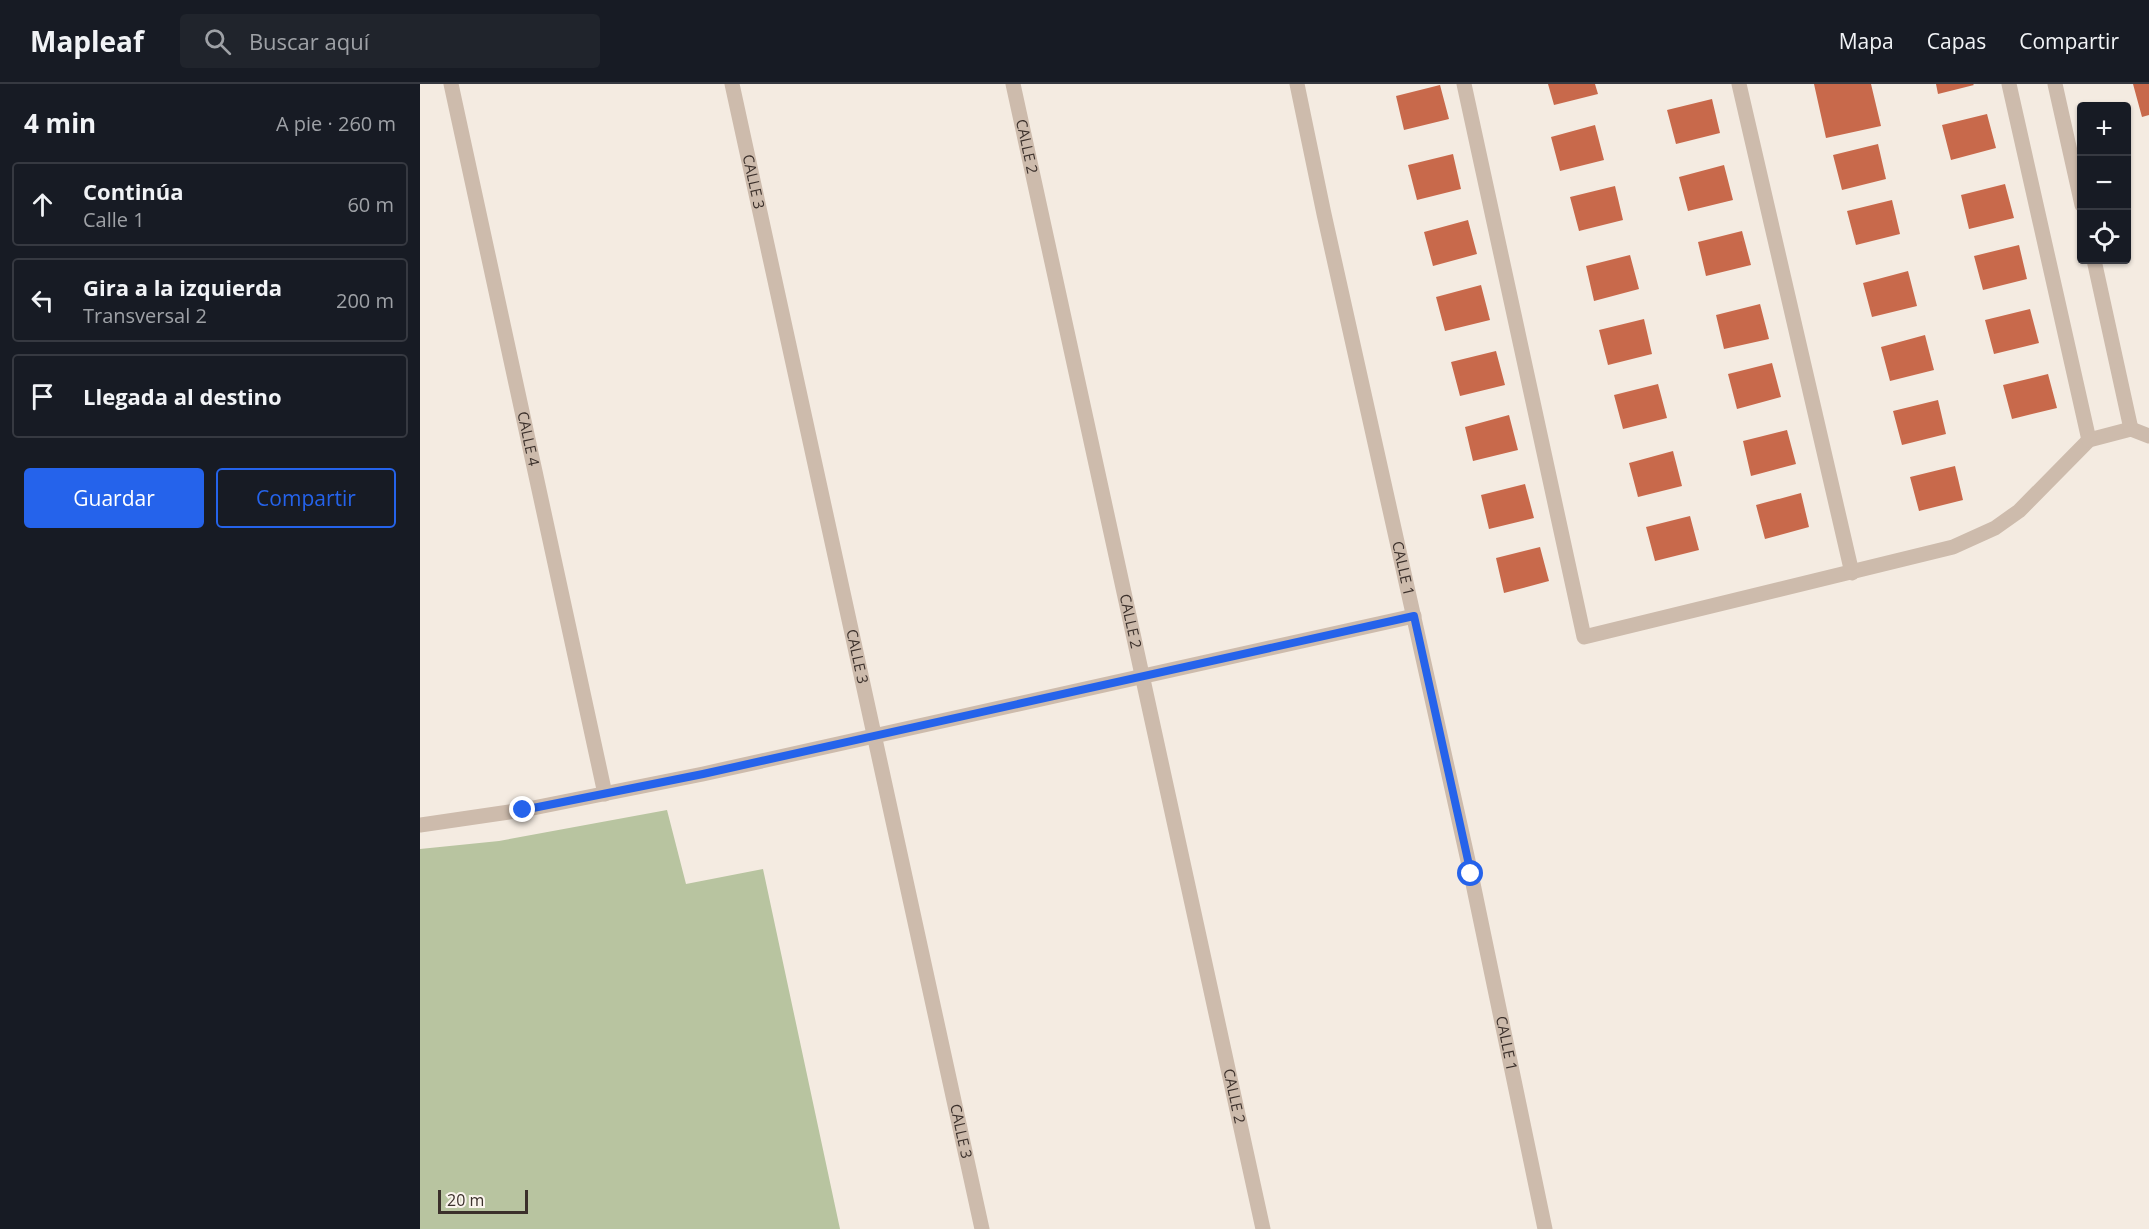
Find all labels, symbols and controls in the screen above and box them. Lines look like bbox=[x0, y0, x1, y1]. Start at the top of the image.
search box bbox=[180, 14, 600, 68]
text: Mapleaf bbox=[30, 22, 144, 60]
icon: search bbox=[201, 25, 234, 58]
text: Buscar aquí bbox=[249, 26, 369, 56]
text: Mapa bbox=[1839, 27, 1894, 55]
text: Capas bbox=[1927, 27, 1986, 55]
text: Compartir bbox=[2019, 27, 2119, 55]
map controls bbox=[2077, 102, 2131, 264]
button: + bbox=[2077, 102, 2131, 156]
text: 4 min bbox=[24, 105, 96, 141]
text: A pie · 260 m bbox=[276, 110, 396, 137]
street label: CALLE 2 bbox=[1012, 117, 1043, 176]
street label: CALLE 3 bbox=[739, 152, 770, 211]
button: − bbox=[2077, 156, 2131, 210]
text: Continúa bbox=[83, 176, 184, 206]
icon: ahead bbox=[26, 188, 59, 221]
text: 60 m bbox=[347, 191, 394, 218]
text: Calle 1 bbox=[83, 206, 145, 233]
button: locate bbox=[2077, 210, 2131, 264]
text: Gira a la izquierda bbox=[83, 272, 282, 302]
icon: left bbox=[26, 284, 59, 317]
text: 200 m bbox=[336, 287, 394, 314]
text: Transversal 2 bbox=[83, 302, 207, 329]
icon: arrive bbox=[26, 380, 59, 413]
text: Llegada al destino bbox=[83, 381, 282, 411]
street label: CALLE 4 bbox=[513, 409, 545, 468]
button: Guardar bbox=[24, 468, 204, 528]
button: Compartir bbox=[216, 468, 396, 528]
street label: CALLE 1 bbox=[1388, 539, 1420, 598]
street label: CALLE 2 bbox=[1116, 592, 1147, 650]
street label: CALLE 3 bbox=[842, 627, 874, 686]
route end bbox=[509, 796, 535, 822]
route start bbox=[1457, 860, 1483, 886]
street label: CALLE 1 bbox=[1492, 1014, 1523, 1072]
street label: CALLE 2 bbox=[1219, 1067, 1251, 1125]
street label: CALLE 3 bbox=[946, 1102, 977, 1160]
scale bar bbox=[438, 1187, 528, 1214]
text: 20 m bbox=[447, 1189, 484, 1211]

